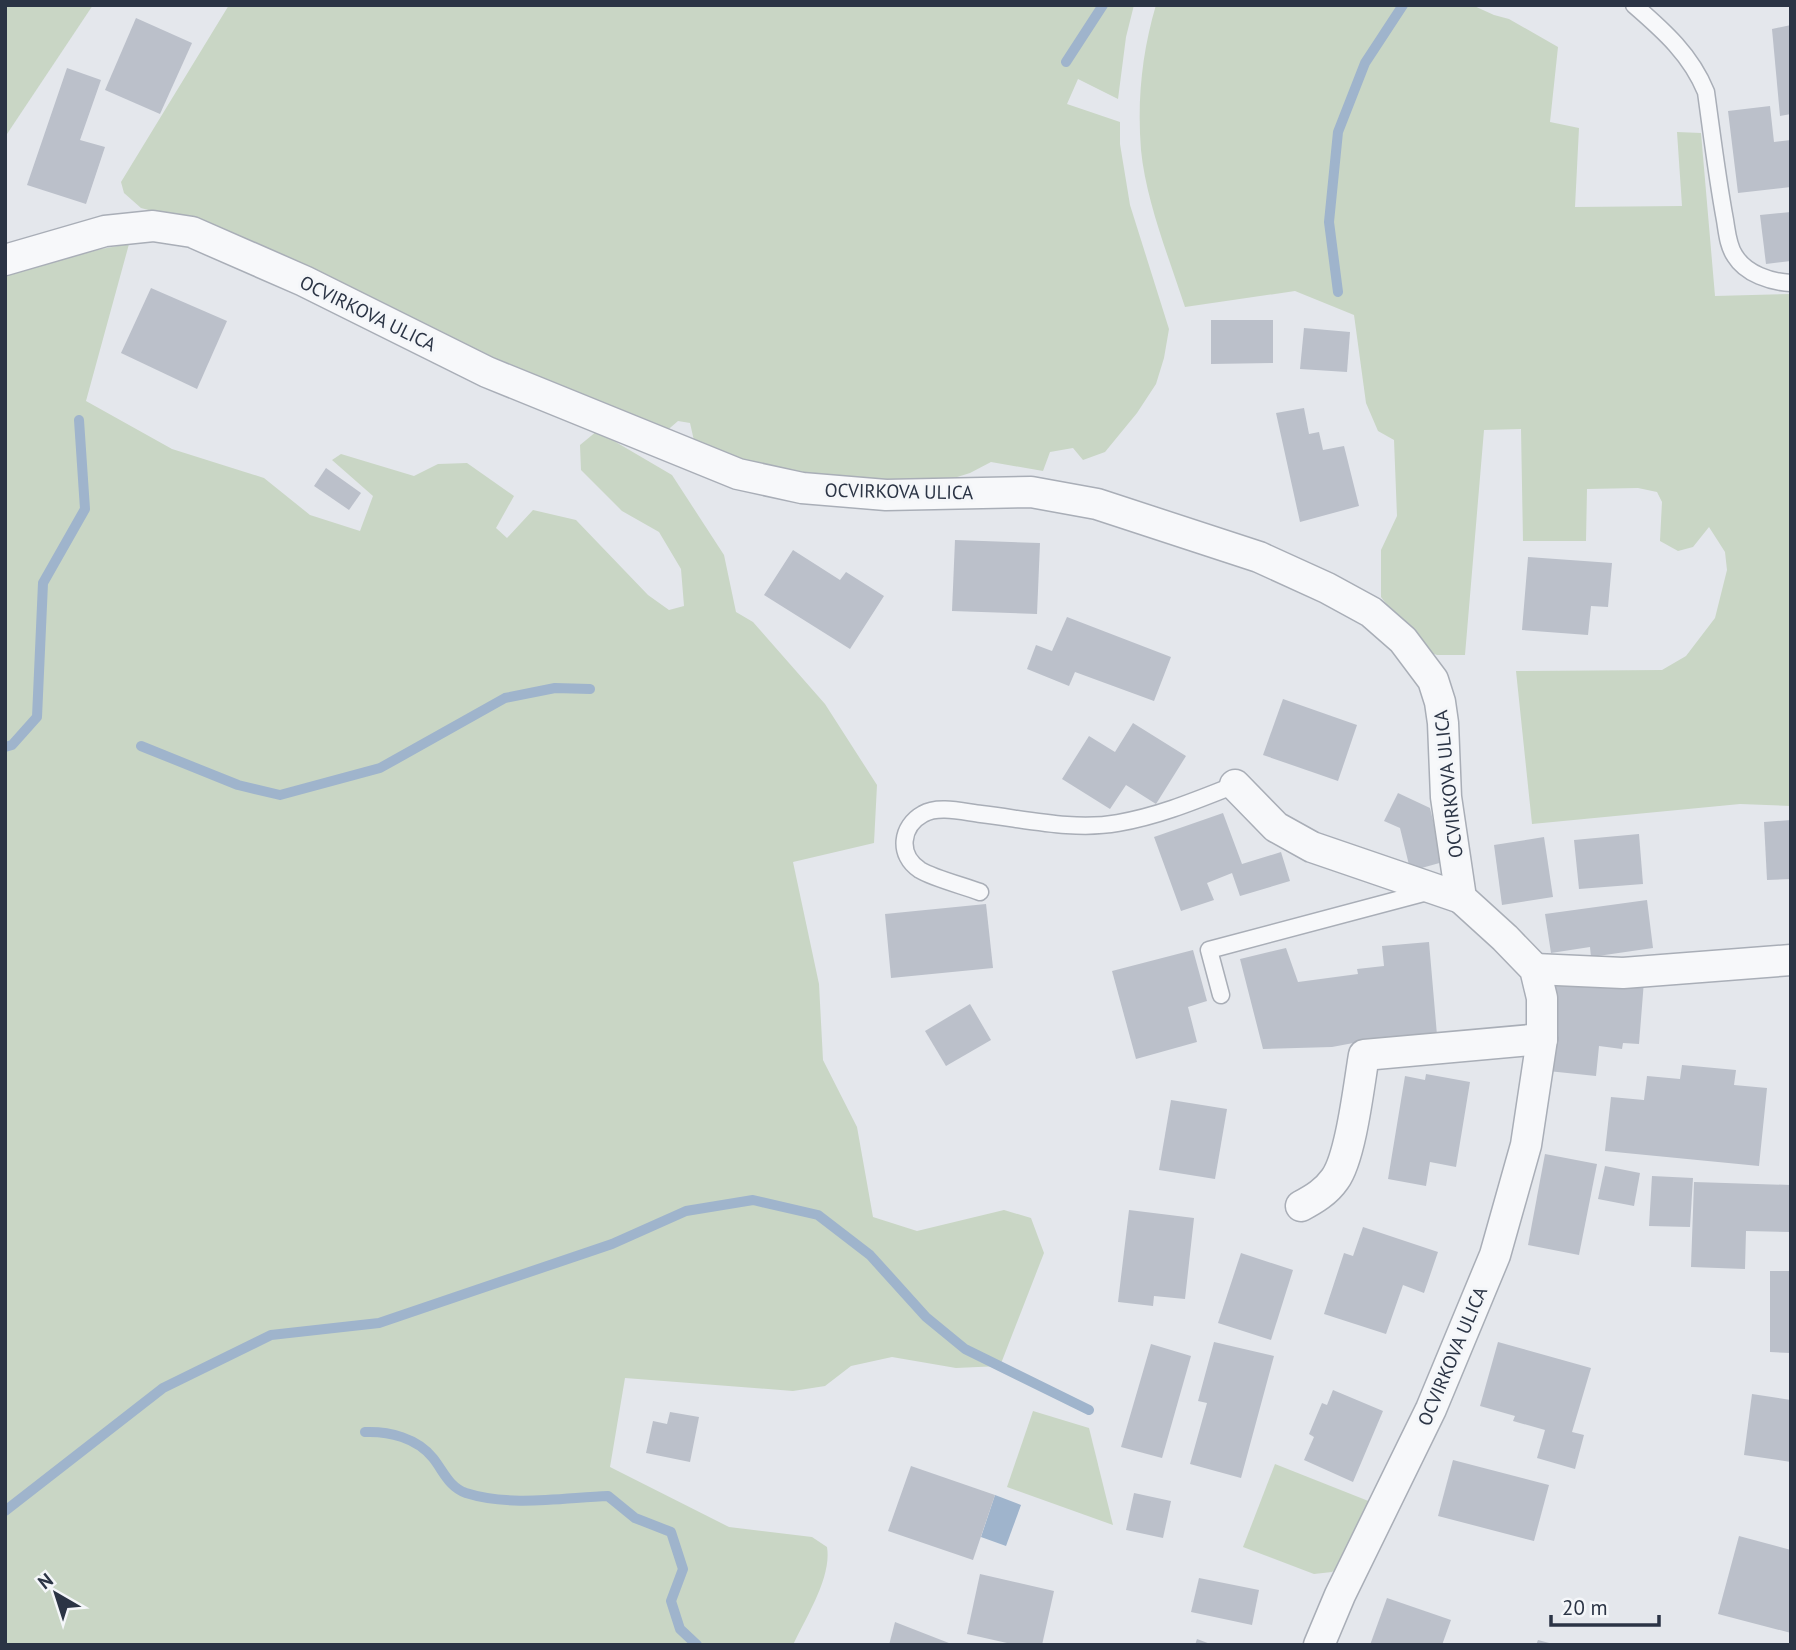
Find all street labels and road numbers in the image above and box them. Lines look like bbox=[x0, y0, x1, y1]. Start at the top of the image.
street label: OCVIRKOVA ULICA bbox=[296, 270, 440, 356]
street label: OCVIRKOVA ULICA bbox=[824, 478, 974, 504]
street label: OCVIRKOVA ULICA bbox=[1428, 709, 1468, 859]
street label: OCVIRKOVA ULICA bbox=[1412, 1283, 1492, 1429]

